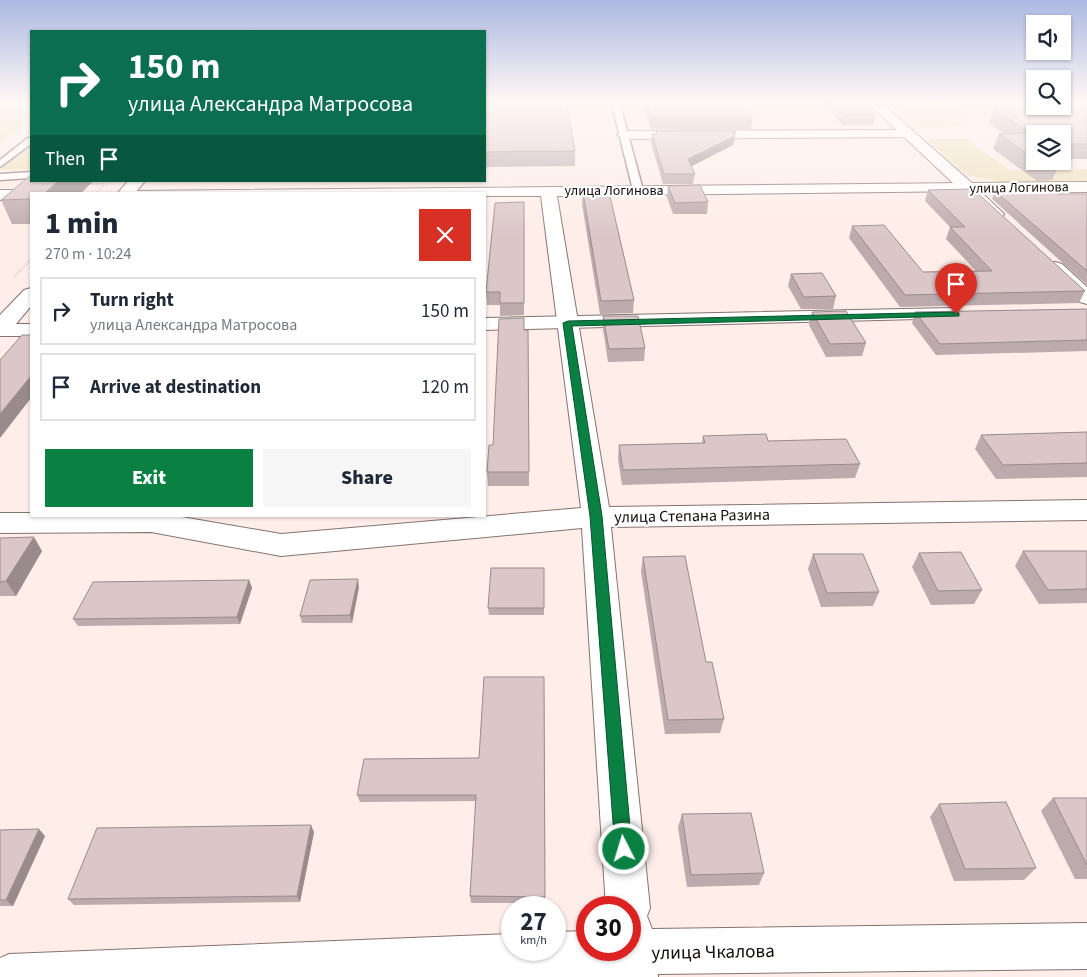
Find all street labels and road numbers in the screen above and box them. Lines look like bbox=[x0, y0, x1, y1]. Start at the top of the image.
street label: улица Логинова bbox=[969, 177, 1069, 199]
street label: улица Логинова bbox=[564, 181, 664, 201]
street label: улица Степана Разина bbox=[614, 504, 770, 528]
street label: улица Чкалова bbox=[651, 938, 775, 967]

